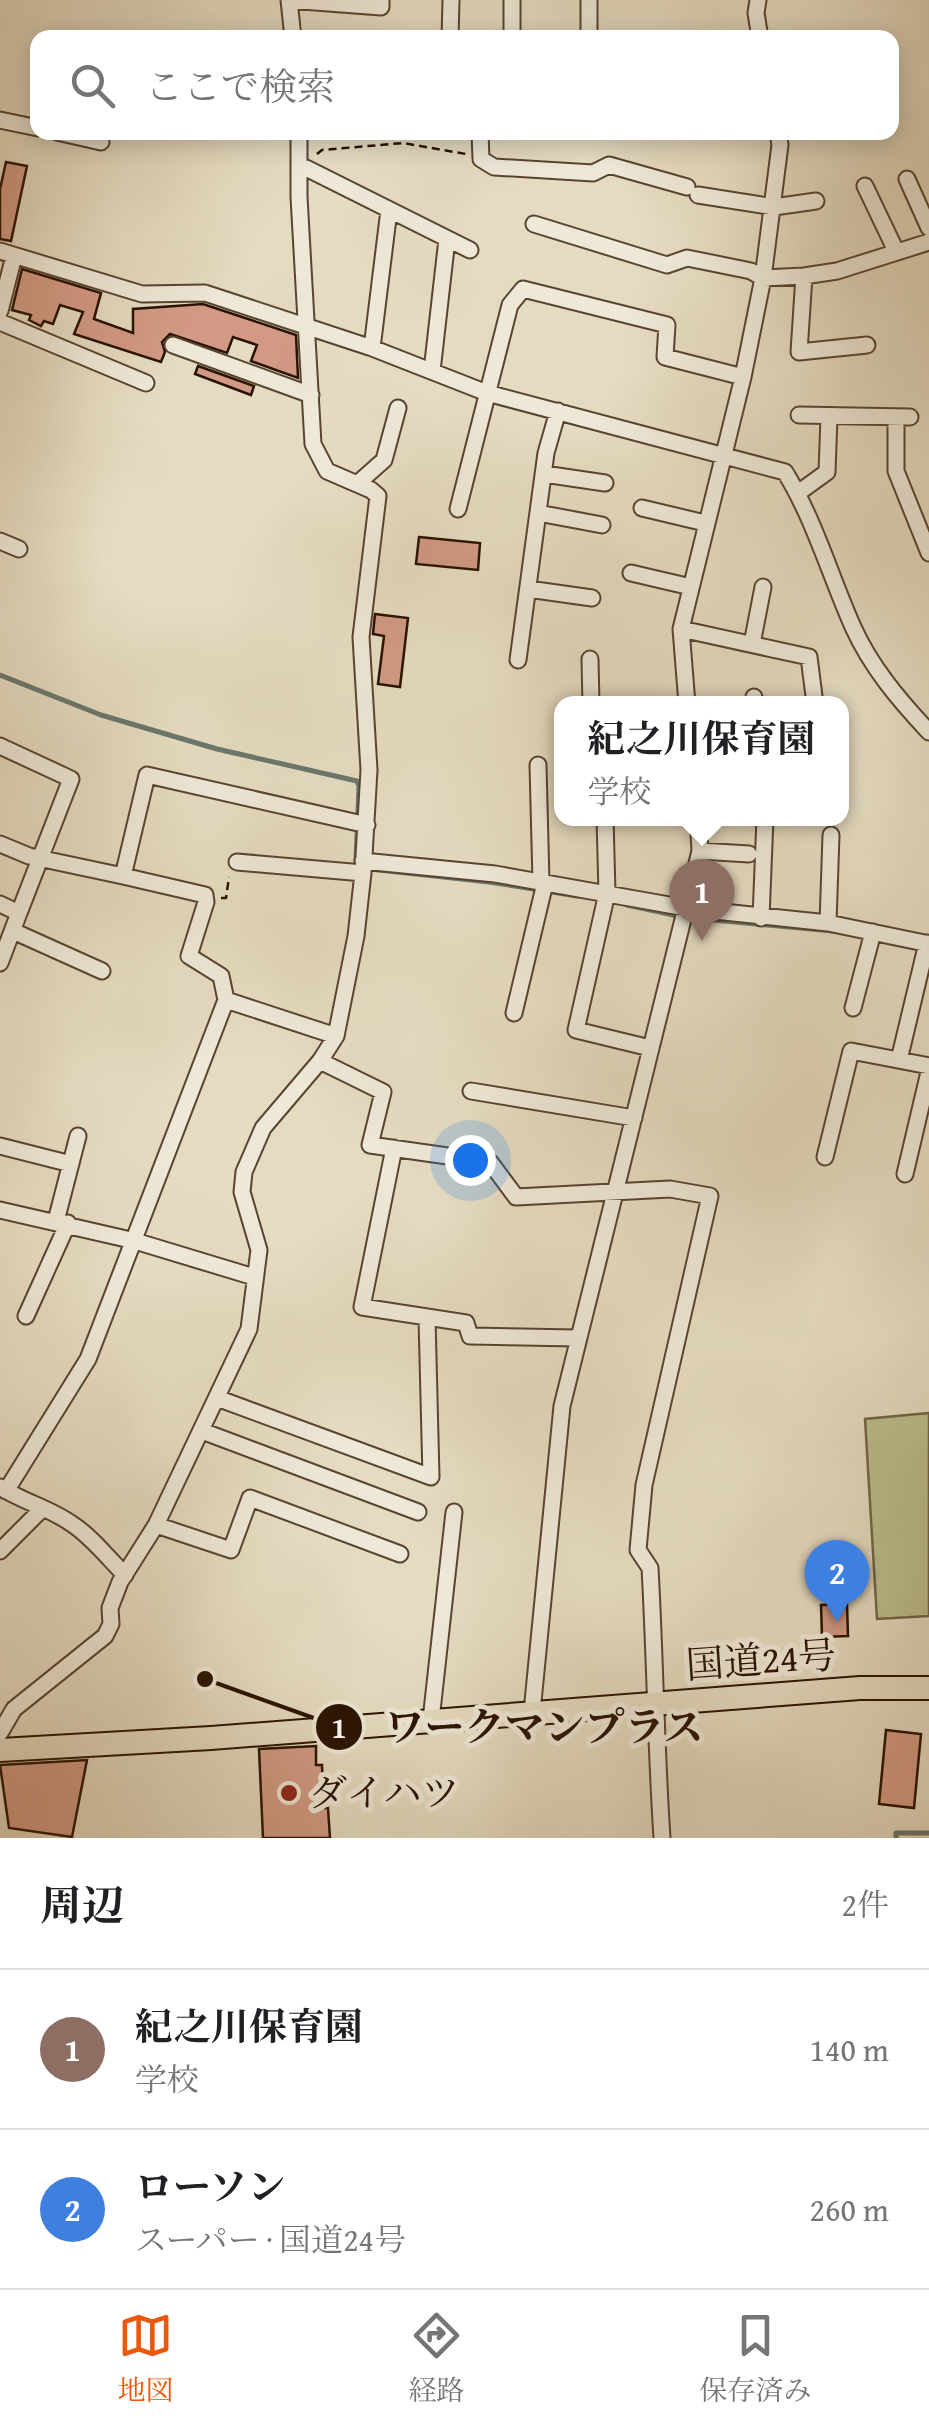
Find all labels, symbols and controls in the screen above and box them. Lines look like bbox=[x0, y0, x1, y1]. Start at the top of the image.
search box bbox=[30, 30, 899, 140]
icon: search bbox=[65, 58, 120, 113]
text: ここで検索 bbox=[145, 58, 335, 114]
popup bbox=[554, 696, 849, 826]
text: 紀之川保育園 bbox=[587, 710, 816, 766]
text: 学校 bbox=[587, 768, 652, 815]
pin: 1 bbox=[670, 858, 734, 941]
your location bbox=[445, 1135, 496, 1186]
pin: 2 bbox=[804, 1540, 870, 1622]
street label: 国道24号 bbox=[684, 1626, 838, 1692]
callout: ワークマンプラス bbox=[314, 1692, 724, 1762]
text: ワークマンプラス bbox=[385, 1697, 703, 1756]
text: 1 bbox=[331, 1705, 347, 1749]
place label: ダイハツ bbox=[309, 1764, 459, 1820]
marker: ダイハツ bbox=[278, 1782, 300, 1804]
text: 周辺 bbox=[40, 1874, 124, 1935]
text: 2件 bbox=[842, 1881, 889, 1928]
text: 紀之川保育園 bbox=[135, 1998, 363, 2054]
text: 1 bbox=[64, 2026, 81, 2073]
text: 140 m bbox=[810, 2026, 889, 2073]
text: 学校 bbox=[135, 2056, 199, 2103]
text: ローソン bbox=[135, 2158, 285, 2214]
text: 2 bbox=[64, 2186, 81, 2233]
text: 260 m bbox=[810, 2186, 889, 2233]
text: スーパー · 国道24号 bbox=[135, 2216, 406, 2263]
tab: 地図 bbox=[117, 2308, 174, 2410]
tab: 経路 bbox=[408, 2308, 465, 2410]
tab: 保存済み bbox=[699, 2308, 812, 2410]

